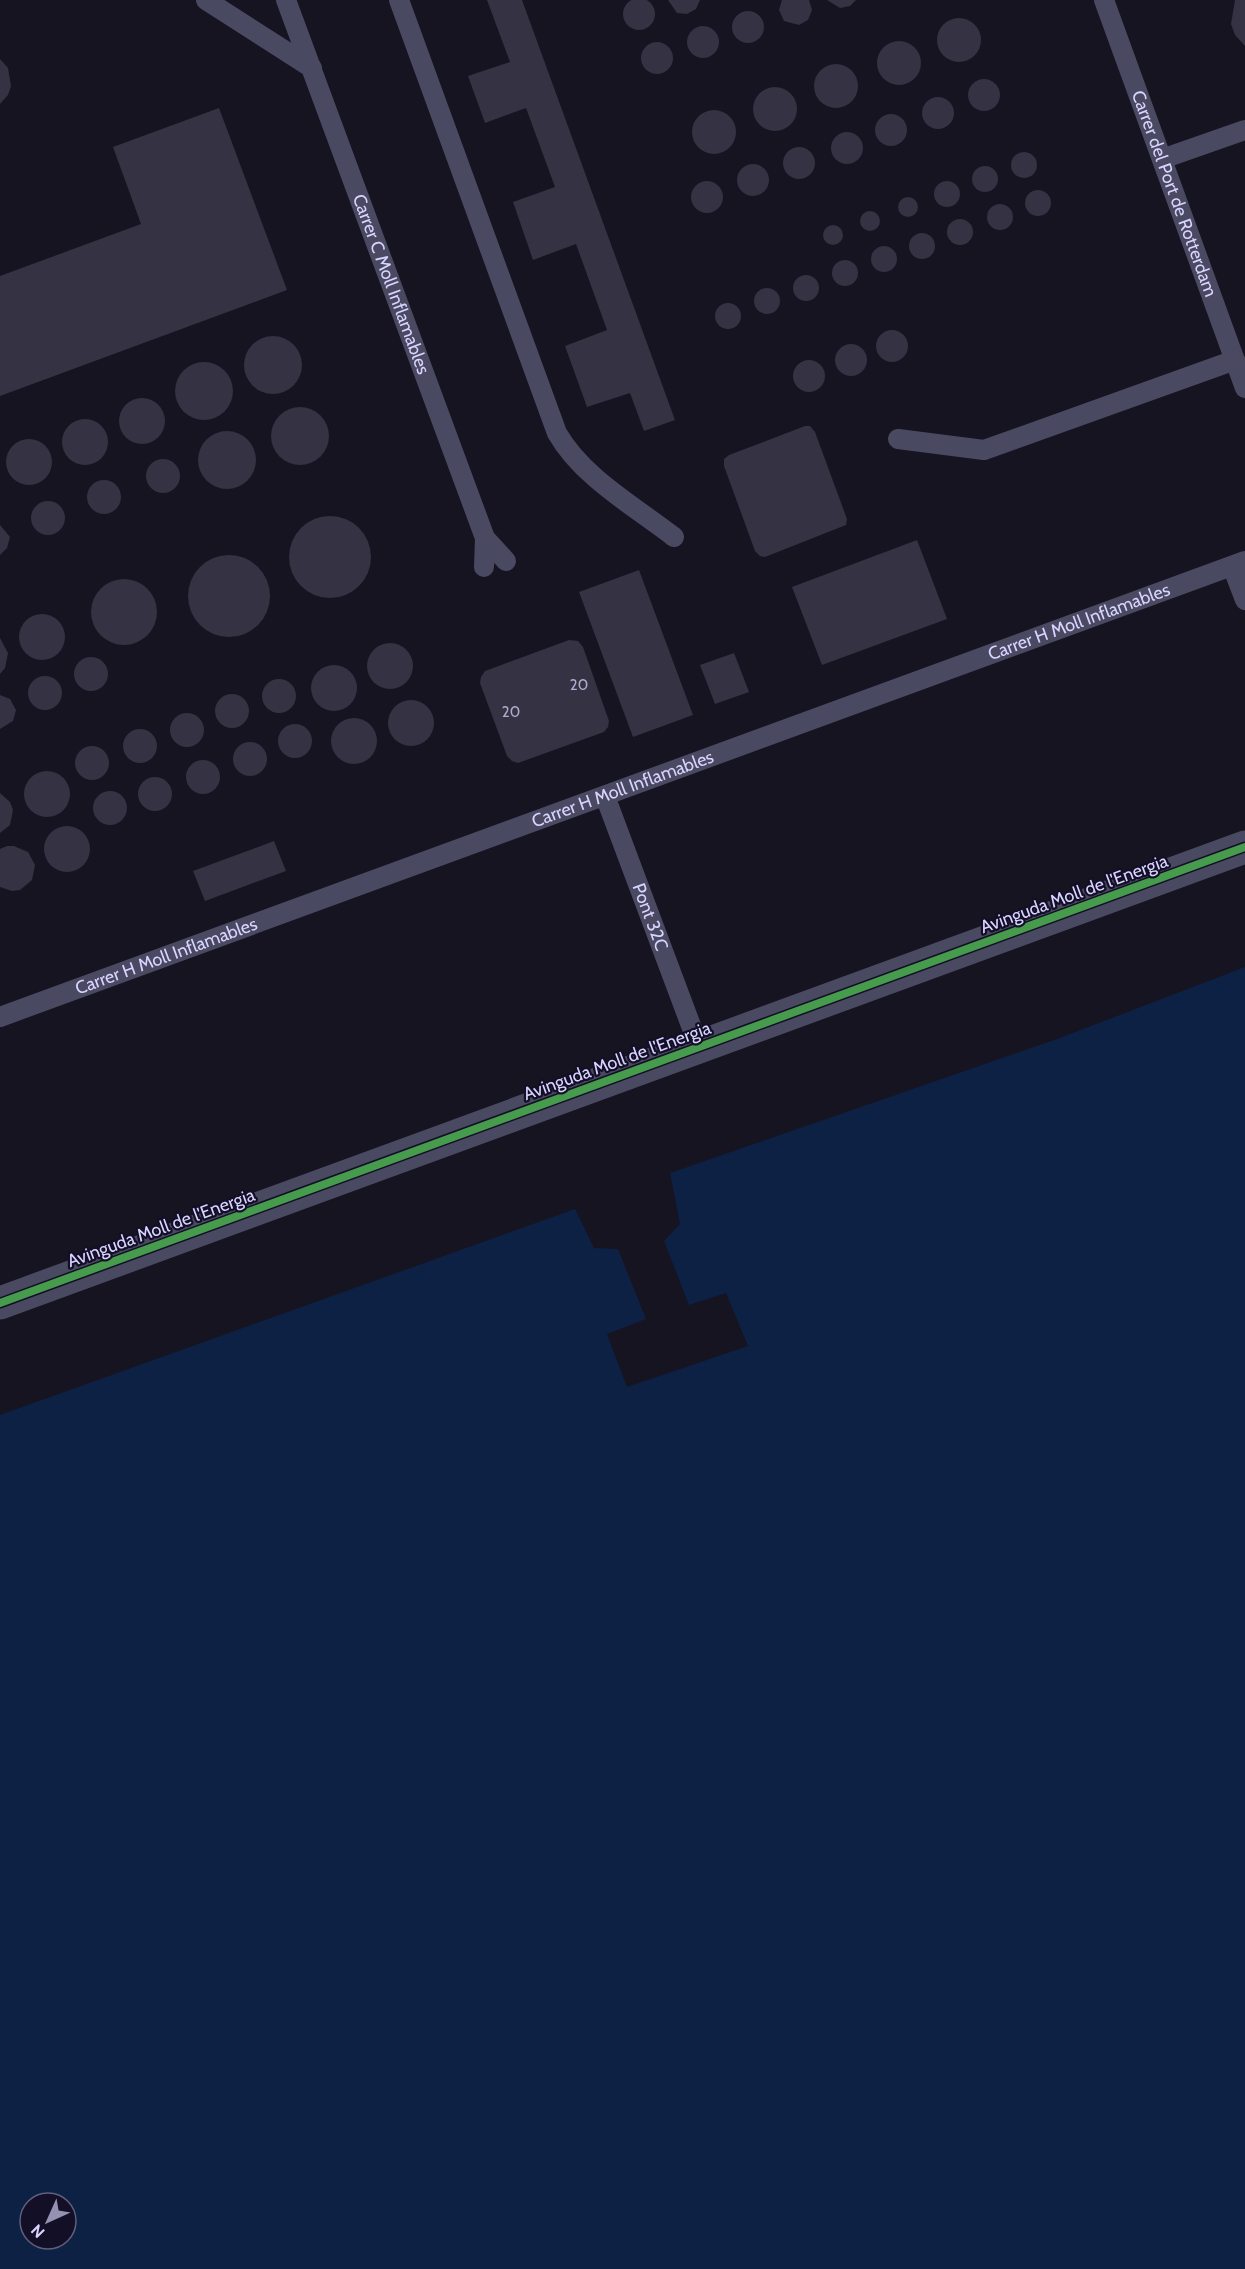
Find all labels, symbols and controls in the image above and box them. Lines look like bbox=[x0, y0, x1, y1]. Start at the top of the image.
street label: Carrer del Port de Rotterdam bbox=[1127, 87, 1222, 300]
street label: Carrer C Moll Inflamables bbox=[348, 191, 434, 377]
street label: Carrer H Moll Inflamables bbox=[985, 578, 1173, 665]
house number: 20 bbox=[570, 676, 588, 694]
house number: 20 bbox=[502, 703, 520, 721]
street label: Carrer H Moll Inflamables bbox=[529, 746, 717, 832]
street label: Avinguda Moll de l'Energia bbox=[977, 850, 1171, 938]
street label: Pont 32C bbox=[628, 880, 673, 954]
street label: Carrer H Moll Inflamables bbox=[72, 913, 260, 999]
street label: Avinguda Moll de l'Energia bbox=[520, 1017, 714, 1105]
street label: Avinguda Moll de l'Energia bbox=[64, 1184, 258, 1272]
north arrow bbox=[18, 2191, 78, 2251]
text: N bbox=[27, 2221, 48, 2242]

